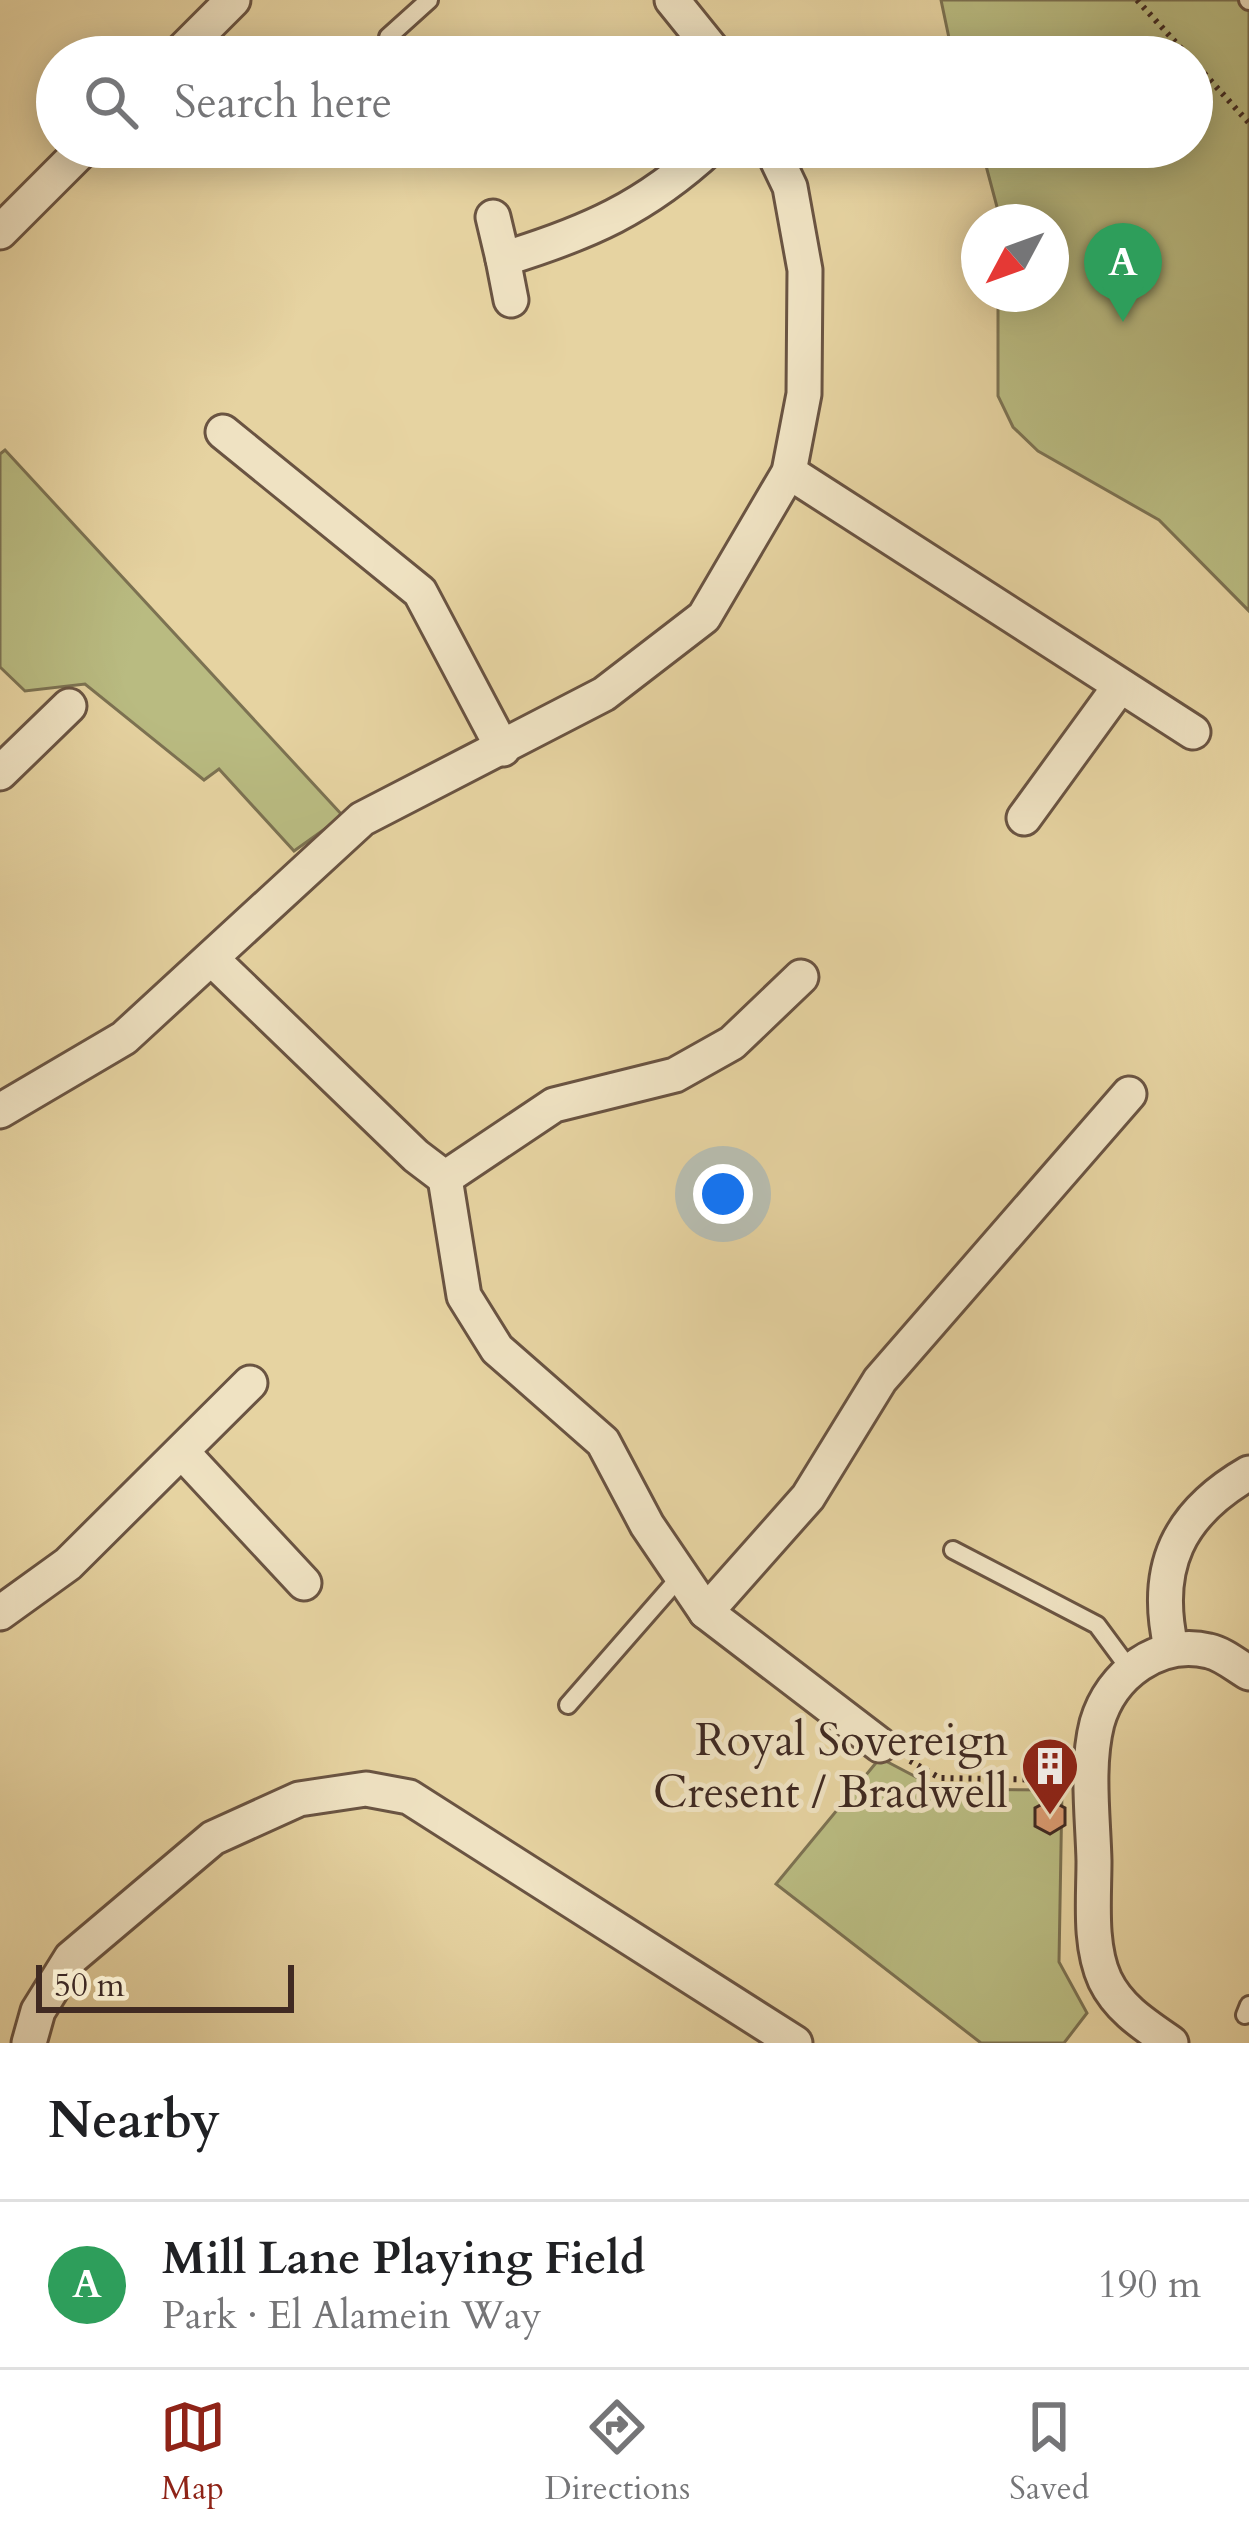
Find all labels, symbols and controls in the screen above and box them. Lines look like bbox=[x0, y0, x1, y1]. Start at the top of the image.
search box bbox=[36, 36, 1213, 168]
icon: search bbox=[78, 69, 144, 135]
text: Search here bbox=[174, 72, 392, 133]
north arrow bbox=[961, 204, 1069, 312]
pin: A bbox=[1084, 223, 1162, 322]
your location bbox=[693, 1164, 753, 1224]
place label: Royal Sovereign Cresent / Bradwell bbox=[653, 1710, 1008, 1823]
building icon: Royal Sovereign Cresent / Bradwell bbox=[1019, 1735, 1081, 1817]
scale bar bbox=[36, 1959, 294, 2012]
text: 50 m bbox=[54, 1963, 125, 2008]
text: Nearby bbox=[48, 2086, 220, 2156]
text: Mill Lane Playing Field bbox=[162, 2228, 645, 2289]
text: A bbox=[72, 2258, 102, 2311]
text: 190 m bbox=[1098, 2258, 1201, 2311]
text: Park · El Alamein Way bbox=[162, 2289, 542, 2342]
tab: Map bbox=[160, 2394, 226, 2511]
tab: Directions bbox=[545, 2394, 690, 2511]
tab: Saved bbox=[1009, 2394, 1089, 2511]

